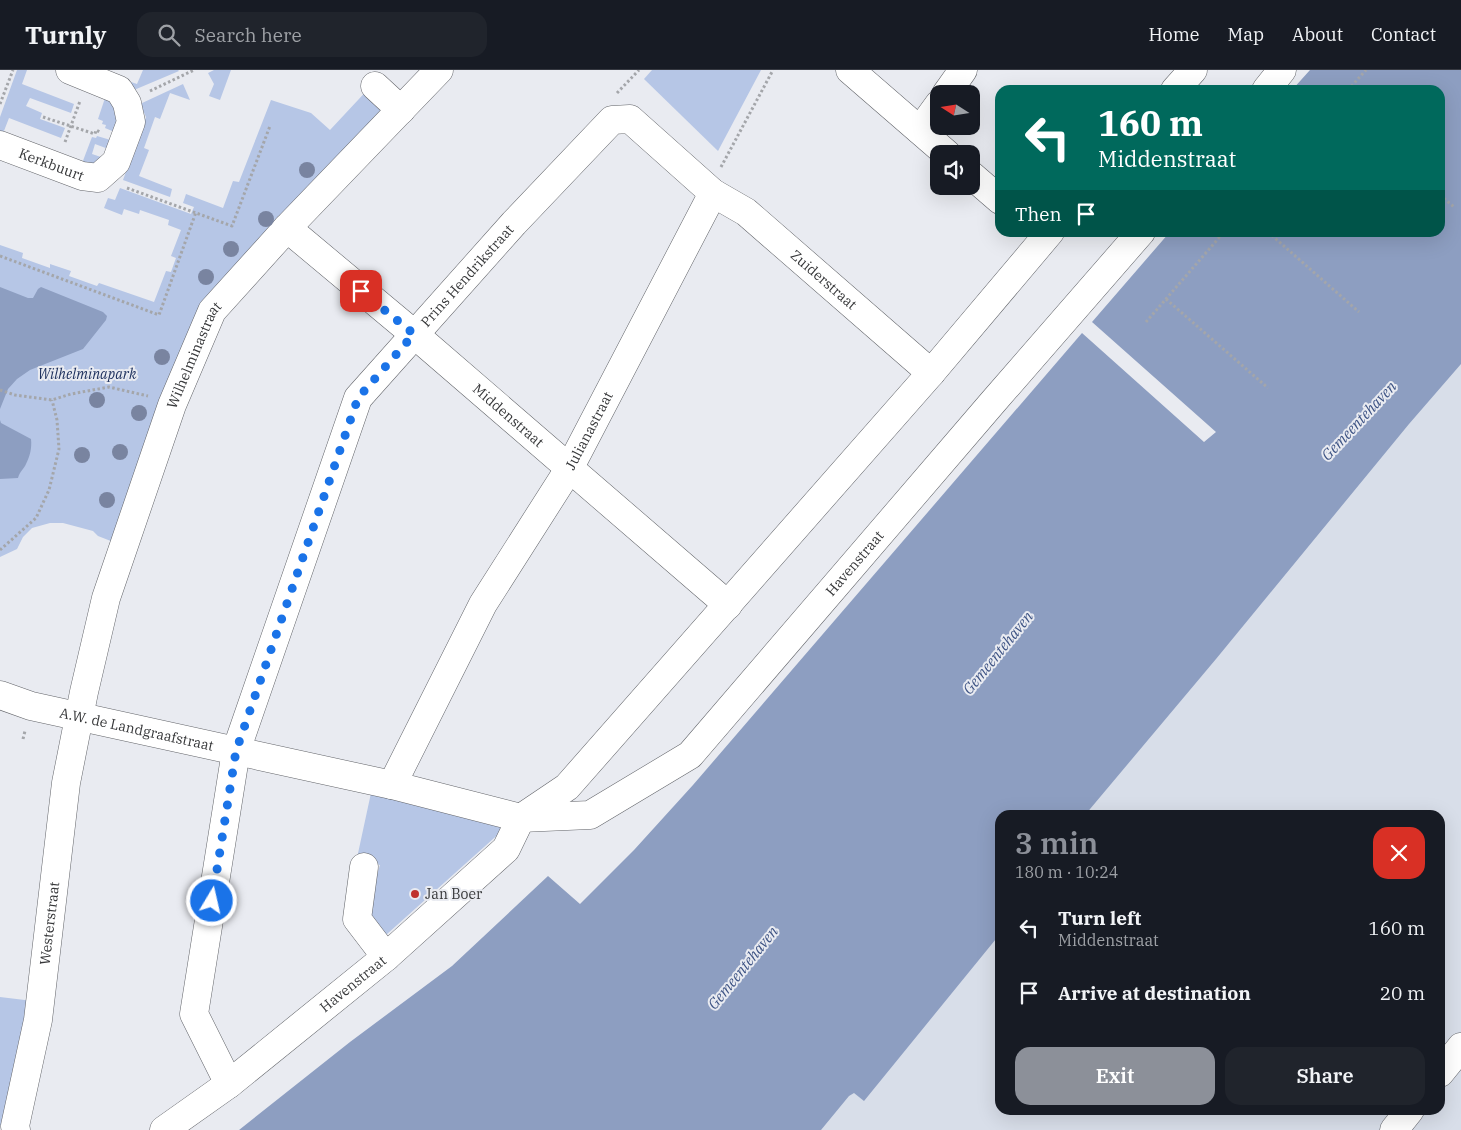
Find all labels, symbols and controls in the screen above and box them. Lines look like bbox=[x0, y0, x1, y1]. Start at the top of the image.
search box bbox=[137, 12, 487, 57]
text: Turnly bbox=[25, 19, 107, 51]
icon: search bbox=[155, 21, 183, 49]
text: Search here bbox=[195, 23, 302, 47]
text: Home bbox=[1148, 23, 1200, 46]
text: Map bbox=[1228, 23, 1264, 46]
text: About bbox=[1292, 23, 1343, 46]
text: Contact bbox=[1371, 23, 1436, 46]
north arrow bbox=[930, 85, 980, 135]
map controls bbox=[930, 85, 980, 195]
text: 160 m bbox=[1098, 100, 1203, 146]
icon: left bbox=[1015, 105, 1080, 170]
street label: Kerkbuurt bbox=[16, 144, 87, 185]
text: Middenstraat bbox=[1098, 144, 1236, 173]
button: sound bbox=[930, 145, 980, 195]
icon: arrive bbox=[1072, 200, 1100, 228]
text: Then bbox=[1015, 202, 1062, 226]
street label: Prins Hendrikstraat bbox=[417, 221, 517, 331]
street label: Zuiderstraat bbox=[787, 246, 861, 313]
pin bbox=[340, 270, 382, 312]
icon: arrive bbox=[347, 277, 375, 305]
street label: Wilhelminastraat bbox=[163, 298, 225, 411]
park label: Wilhelminapark bbox=[38, 365, 137, 383]
water label: Gemeentehaven bbox=[1317, 377, 1401, 464]
street label: Middenstraat bbox=[469, 380, 548, 451]
street label: Julianastraat bbox=[561, 388, 617, 473]
street label: Havenstraat bbox=[822, 527, 888, 600]
water label: Gemeentehaven bbox=[958, 607, 1037, 698]
street label: A.W. de Landgraafstraat bbox=[58, 703, 215, 755]
text: 3 min bbox=[1015, 823, 1098, 862]
button: close bbox=[1373, 827, 1425, 879]
text: 180 m · 10:24 bbox=[1015, 862, 1118, 882]
position arrow bbox=[185, 874, 237, 926]
street label: Westerstraat bbox=[36, 881, 63, 966]
place label: Jan Boer bbox=[425, 885, 483, 903]
marker: Jan Boer bbox=[409, 888, 421, 900]
text: Turn left bbox=[1058, 906, 1141, 930]
icon: left bbox=[1015, 914, 1043, 942]
text: 160 m bbox=[1368, 916, 1425, 940]
water label: Gemeentehaven bbox=[703, 922, 782, 1013]
text: Middenstraat bbox=[1058, 930, 1159, 950]
street label: Havenstraat bbox=[316, 951, 390, 1016]
icon: arrive bbox=[1015, 979, 1043, 1007]
text: Arrive at destination bbox=[1058, 981, 1251, 1005]
text: 20 m bbox=[1380, 981, 1425, 1005]
button: Exit bbox=[1015, 1047, 1215, 1105]
button: Share bbox=[1225, 1047, 1425, 1105]

